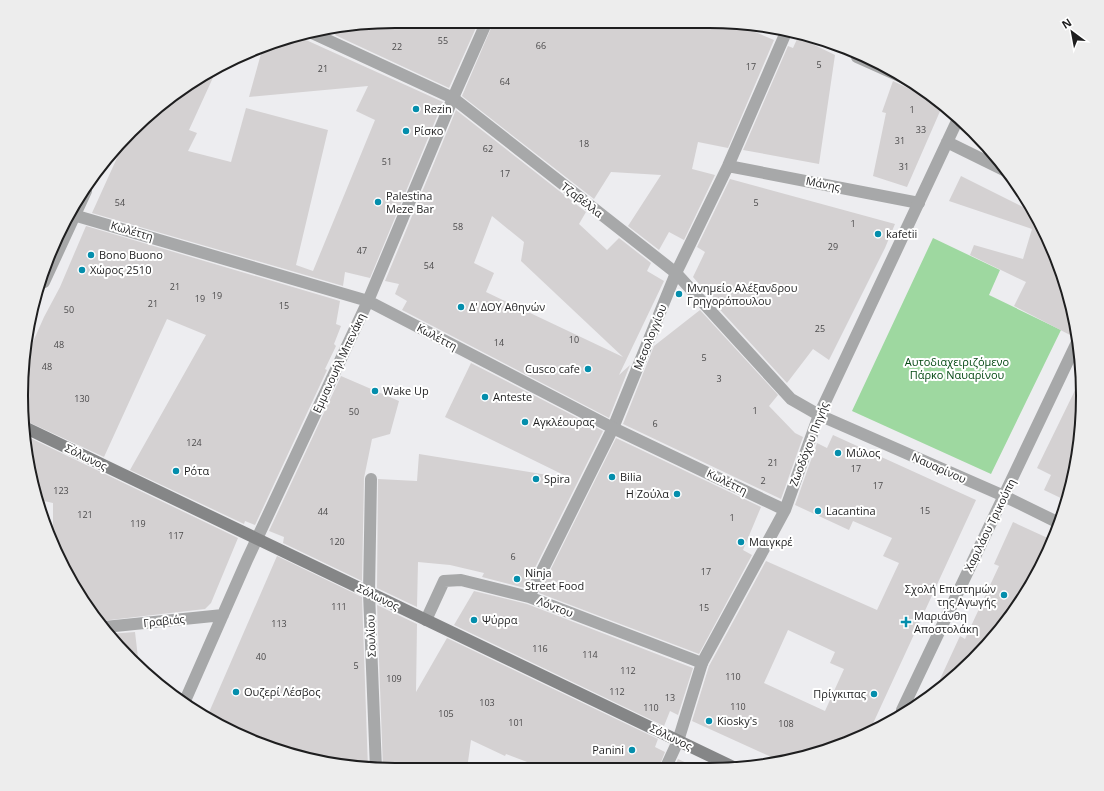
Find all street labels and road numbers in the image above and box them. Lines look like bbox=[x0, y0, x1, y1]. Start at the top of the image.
street label: Μάνης bbox=[805, 173, 842, 194]
street label: Τζαβέλλα bbox=[558, 179, 606, 221]
street label: Κωλέττη bbox=[109, 217, 155, 244]
street label: Μεσολογγίου bbox=[630, 302, 670, 372]
street label: Εμμανουήλ Μπενάκη bbox=[309, 310, 368, 415]
street label: Κωλέττη bbox=[414, 320, 460, 353]
street label: Ζωοδόχου Πηγής bbox=[786, 399, 832, 488]
street label: Σόλωνος bbox=[63, 440, 110, 473]
street label: Ναυαρίνου bbox=[910, 449, 969, 486]
street label: Κωλέττη bbox=[704, 465, 750, 498]
street label: Χαριλάου Τρικούπη bbox=[961, 476, 1019, 574]
street label: Σόλωνος bbox=[355, 580, 402, 613]
street label: Λόντου bbox=[535, 593, 576, 620]
street label: Γραβιάς bbox=[142, 611, 185, 630]
street label: Σουλίου bbox=[362, 614, 379, 658]
street label: Σόλωνος bbox=[648, 720, 695, 753]

